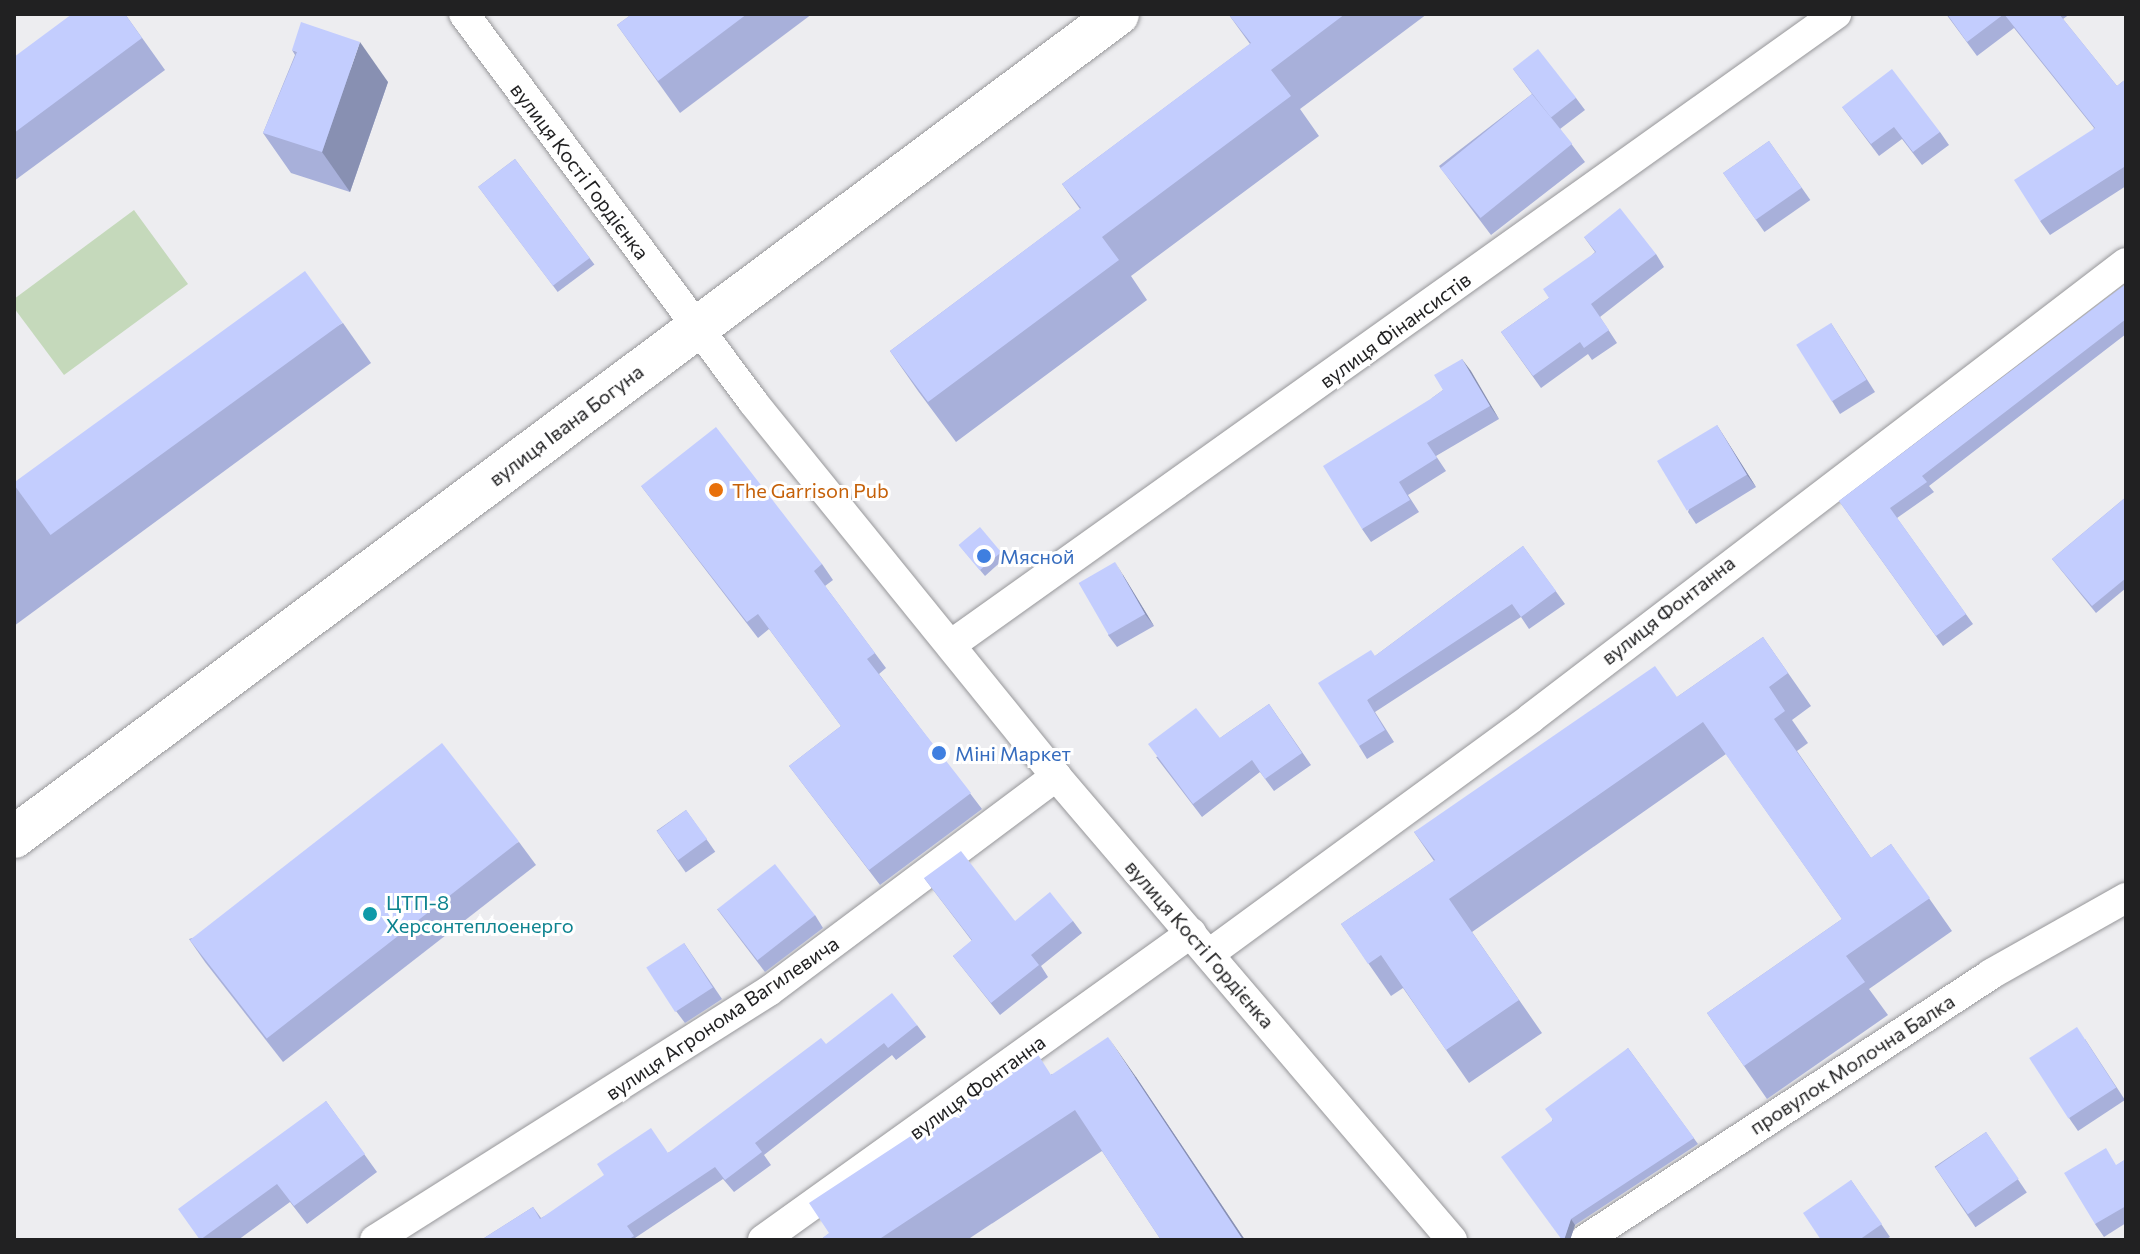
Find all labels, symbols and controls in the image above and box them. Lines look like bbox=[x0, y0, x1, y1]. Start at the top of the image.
street label: вулиця Кості Гордієнка bbox=[506, 78, 654, 264]
street label: вулиця Фінансистів bbox=[1315, 267, 1475, 393]
street label: вулиця Івана Богуна bbox=[484, 359, 648, 491]
place label: The Garrison Pub bbox=[732, 478, 889, 502]
marker: The Garrison Pub bbox=[707, 481, 725, 499]
place label: Мясной bbox=[1000, 544, 1074, 568]
marker: Мясной bbox=[975, 547, 993, 565]
street label: вулиця Фонтанна bbox=[1597, 550, 1739, 670]
place label: Міні Маркет bbox=[955, 741, 1071, 765]
marker: Міні Маркет bbox=[930, 744, 948, 762]
street label: вулиця Кості Гордієнка bbox=[1120, 855, 1280, 1033]
place label: ЦТП-8 Херсонтеплоенерго bbox=[386, 890, 574, 937]
marker: ЦТП-8 Херсонтеплоенерго bbox=[361, 905, 379, 923]
street label: вулиця Агронома Вагилевича bbox=[601, 931, 843, 1105]
street label: провулок Молочна Балка bbox=[1745, 989, 1959, 1139]
street label: вулиця Фонтанна bbox=[904, 1030, 1050, 1144]

